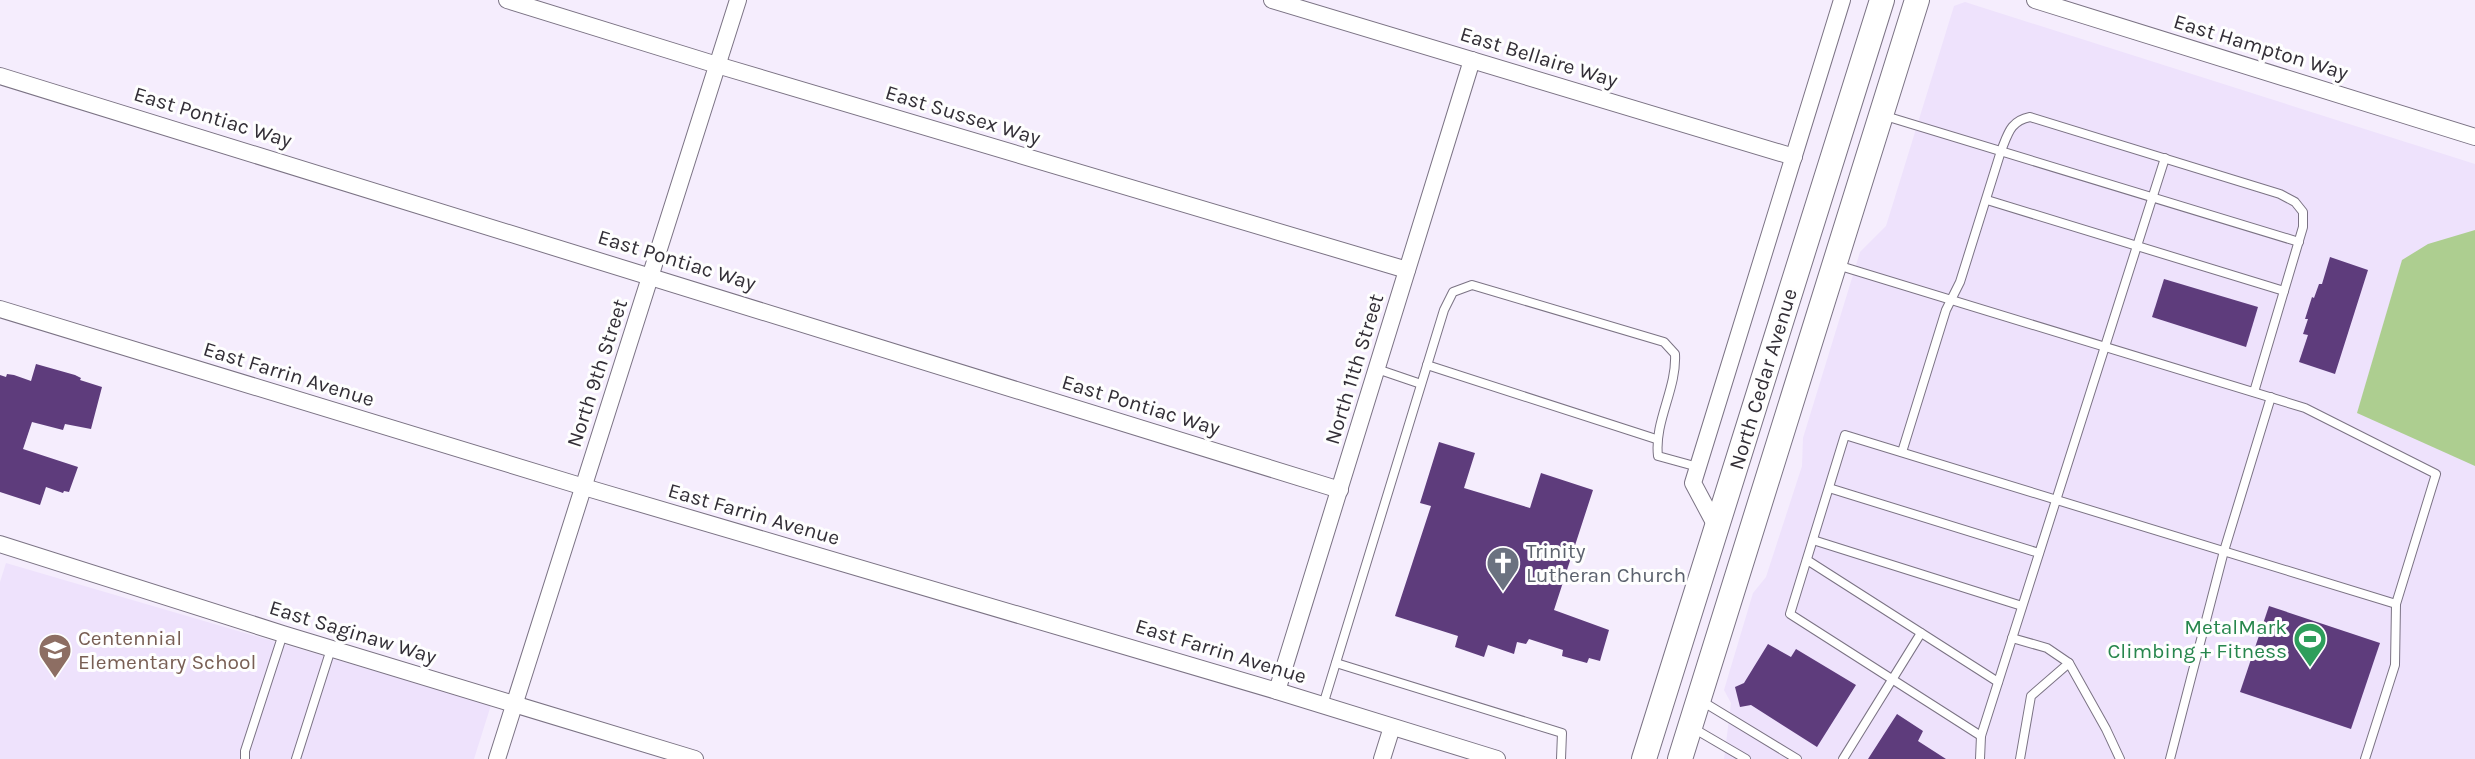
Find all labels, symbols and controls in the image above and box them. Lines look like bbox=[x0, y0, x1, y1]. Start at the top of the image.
street label: East Hampton Way bbox=[2171, 9, 2351, 85]
street label: East Bellaire Way bbox=[1457, 22, 1621, 92]
street label: East Sussex Way bbox=[883, 80, 1044, 150]
street label: East Pontiac Way bbox=[131, 82, 295, 153]
street label: East Pontiac Way bbox=[595, 225, 759, 296]
street label: North Cedar Avenue bbox=[1724, 285, 1802, 473]
street label: North 11th Street bbox=[1320, 291, 1388, 447]
street label: North 9th Street bbox=[562, 296, 632, 450]
street label: East Farrin Avenue bbox=[201, 337, 377, 411]
street label: East Pontiac Way bbox=[1059, 370, 1223, 441]
street label: East Farrin Avenue bbox=[665, 478, 843, 550]
place label: Trinity Lutheran Church bbox=[1526, 539, 1686, 587]
church icon: Trinity Lutheran Church bbox=[1485, 545, 1521, 592]
street label: East Saginaw Way bbox=[267, 595, 440, 669]
street label: East Farrin Avenue bbox=[1133, 614, 1309, 688]
place label: MetalMark Climbing + Fitness bbox=[2107, 615, 2287, 663]
sports icon: MetalMark Climbing + Fitness bbox=[2292, 621, 2328, 668]
place label: Centennial Elementary School bbox=[78, 626, 256, 674]
school or university icon: Centennial Elementary School bbox=[37, 632, 73, 679]

